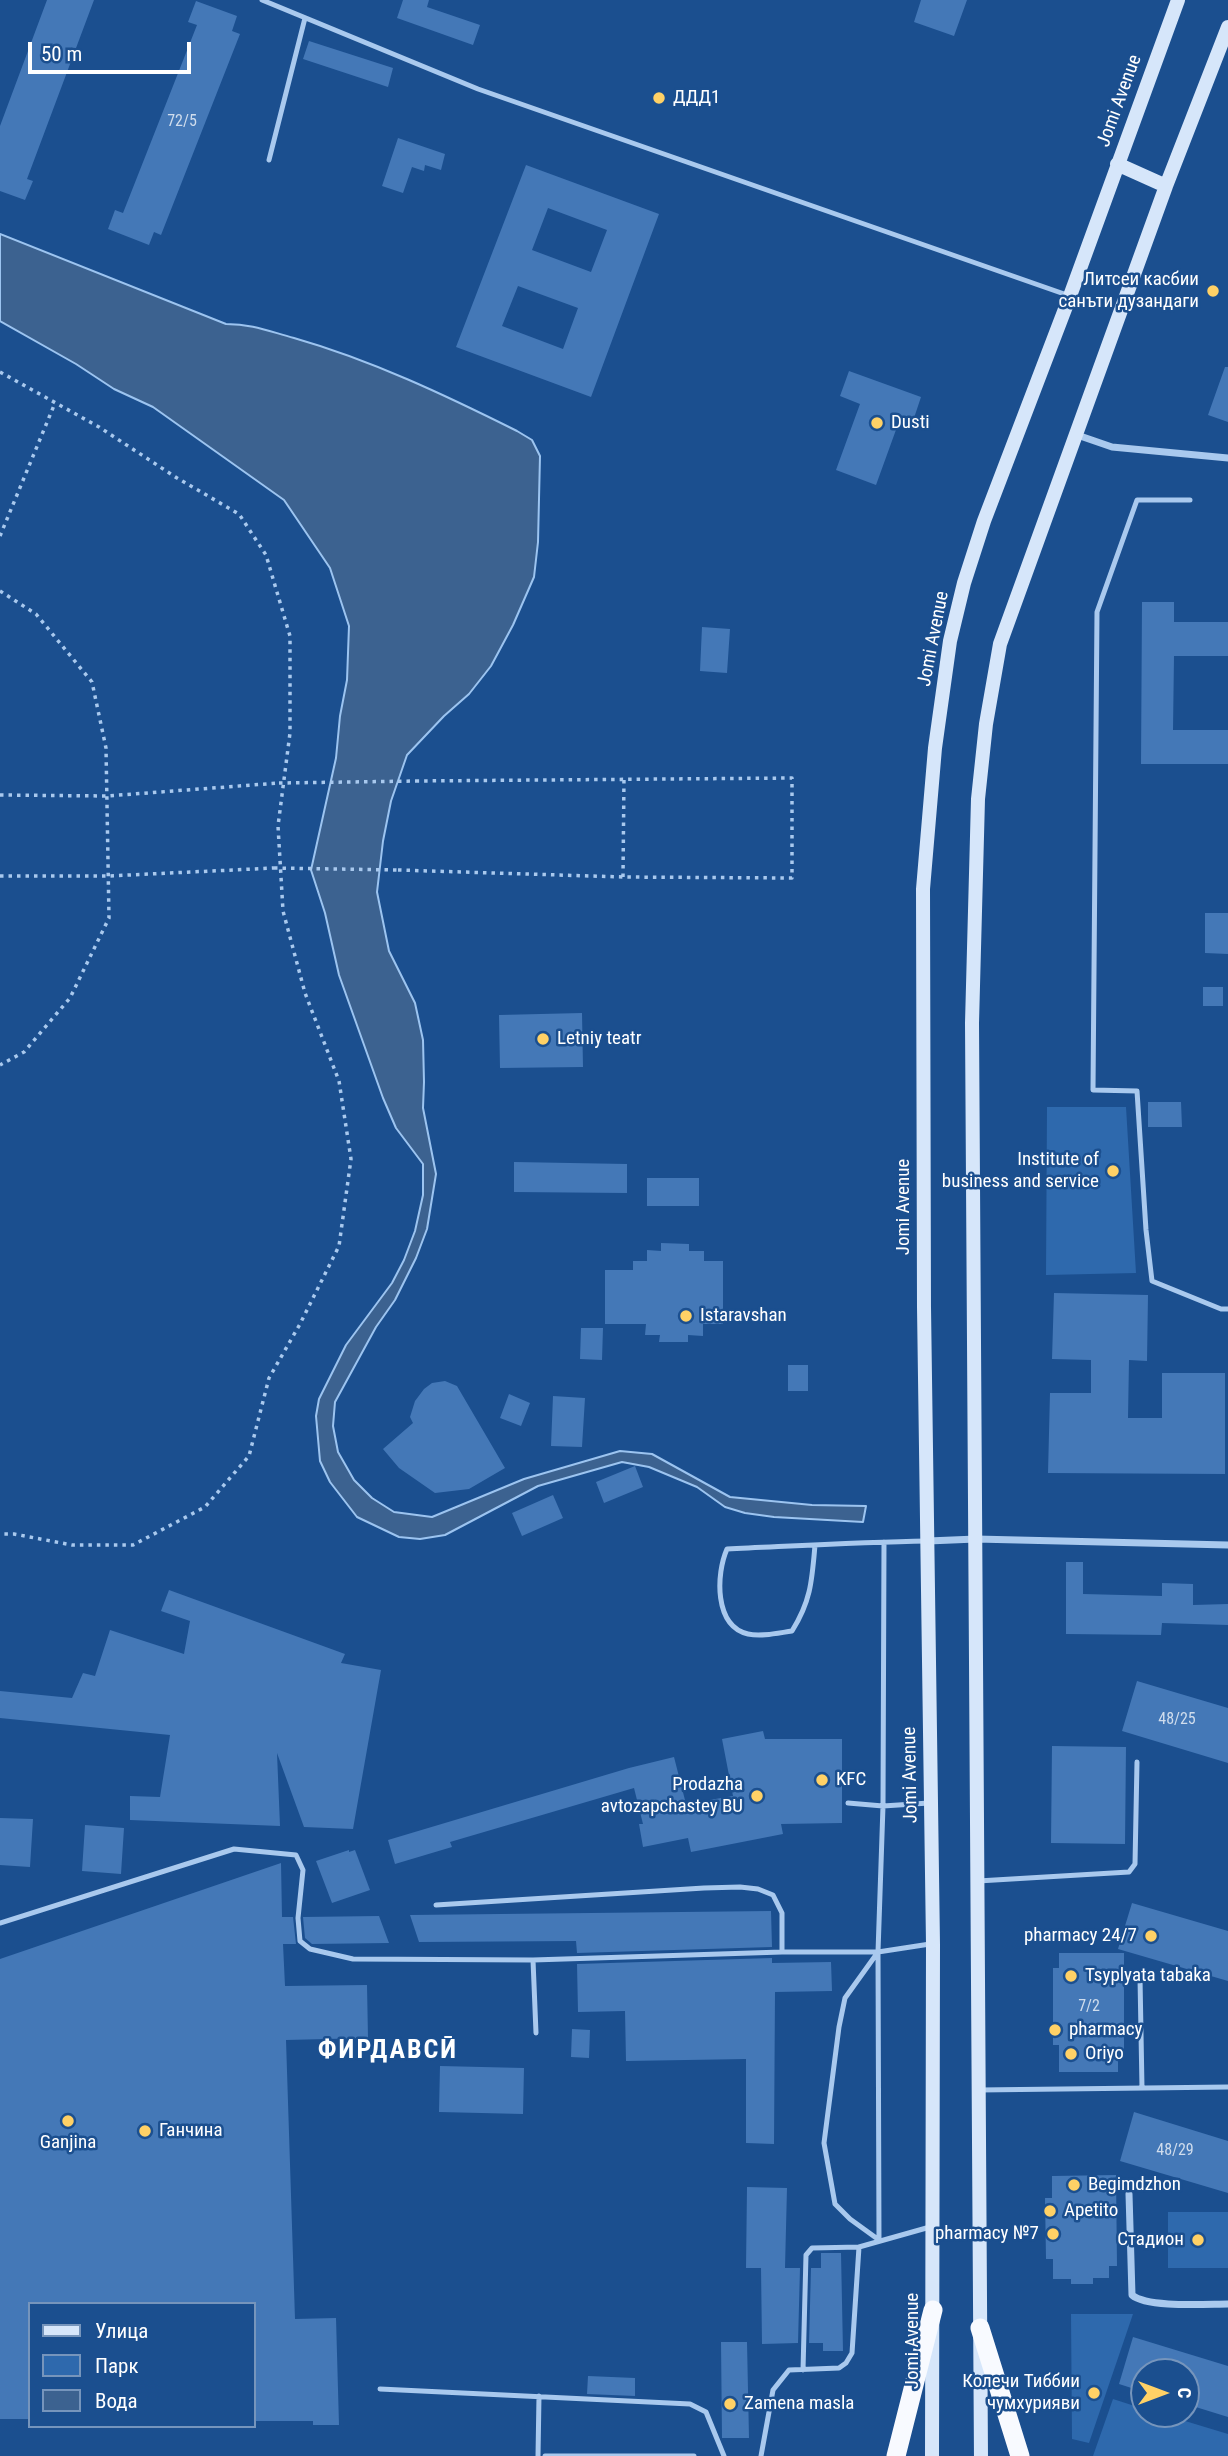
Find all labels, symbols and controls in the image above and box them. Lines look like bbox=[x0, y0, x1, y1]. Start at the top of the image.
scale bar bbox=[32, 28, 194, 72]
text: 50 m bbox=[41, 42, 82, 66]
street label: Jomi Avenue bbox=[1093, 52, 1147, 150]
place label: ДДД1 bbox=[673, 87, 720, 109]
marker: ДДД1 bbox=[651, 90, 667, 106]
house number: 72/5 bbox=[167, 112, 197, 132]
place label: Литсеи касбии санъти дузандаги bbox=[1058, 269, 1199, 313]
marker: Литсеи касбии санъти дузандаги bbox=[1205, 283, 1221, 299]
place label: Dusti bbox=[891, 412, 930, 434]
marker: Dusti bbox=[869, 415, 885, 431]
street label: Jomi Avenue bbox=[914, 589, 954, 689]
place label: Letniy teatr bbox=[557, 1028, 641, 1050]
marker: Letniy teatr bbox=[535, 1031, 551, 1047]
place label: Institute of business and service bbox=[942, 1149, 1099, 1193]
street label: Jomi Avenue bbox=[893, 1159, 915, 1255]
marker: Institute of business and service bbox=[1105, 1163, 1121, 1179]
place label: Istaravshan bbox=[700, 1305, 787, 1327]
marker: Istaravshan bbox=[678, 1308, 694, 1324]
house number: 48/25 bbox=[1158, 1710, 1196, 1730]
street label: Jomi Avenue bbox=[899, 1727, 923, 1823]
place label: KFC bbox=[836, 1769, 866, 1791]
marker: KFC bbox=[814, 1772, 830, 1788]
place label: Prodazha avtozapchastey BU bbox=[601, 1774, 743, 1818]
marker: Prodazha avtozapchastey BU bbox=[749, 1788, 765, 1804]
place label: pharmacy 24/7 bbox=[1024, 1925, 1137, 1947]
marker: pharmacy 24/7 bbox=[1143, 1928, 1159, 1944]
place label: Tsyplyata tabaka bbox=[1085, 1965, 1211, 1987]
marker: Tsyplyata tabaka bbox=[1063, 1968, 1079, 1984]
house number: 7/2 bbox=[1078, 1997, 1100, 2017]
place label: pharmacy bbox=[1069, 2019, 1143, 2041]
marker: pharmacy bbox=[1047, 2022, 1063, 2038]
district label: ФИРДАВСӢ bbox=[319, 2035, 457, 2067]
place label: Oriyo bbox=[1085, 2043, 1124, 2065]
marker: Oriyo bbox=[1063, 2046, 1079, 2062]
marker: Ganjina bbox=[60, 2113, 76, 2129]
place label: Ганчина bbox=[159, 2120, 223, 2142]
marker: Ганчина bbox=[137, 2123, 153, 2139]
place label: Ganjina bbox=[40, 2132, 96, 2154]
house number: 48/29 bbox=[1156, 2141, 1194, 2161]
place label: Begimdzhon bbox=[1088, 2174, 1181, 2196]
marker: Begimdzhon bbox=[1066, 2177, 1082, 2193]
place label: Apetito bbox=[1064, 2200, 1118, 2222]
marker: Apetito bbox=[1042, 2203, 1058, 2219]
place label: pharmacy №7 bbox=[935, 2223, 1039, 2245]
marker: pharmacy №7 bbox=[1045, 2226, 1061, 2242]
place label: Стадион bbox=[1117, 2229, 1184, 2251]
marker: Стадион bbox=[1190, 2232, 1206, 2248]
street label: Jomi Avenue bbox=[902, 2293, 924, 2389]
legend bbox=[28, 2302, 256, 2428]
text: Улица bbox=[95, 2319, 148, 2343]
text: Парк bbox=[95, 2354, 139, 2378]
north arrow bbox=[1130, 2358, 1200, 2428]
place label: Колечи Тиббии чумхурияви bbox=[962, 2371, 1080, 2415]
marker: Колечи Тиббии чумхурияви bbox=[1086, 2385, 1102, 2401]
text: С bbox=[1173, 2388, 1196, 2398]
text: Вода bbox=[95, 2389, 138, 2413]
place label: Zamena masla bbox=[744, 2393, 854, 2415]
marker: Zamena masla bbox=[722, 2396, 738, 2412]

